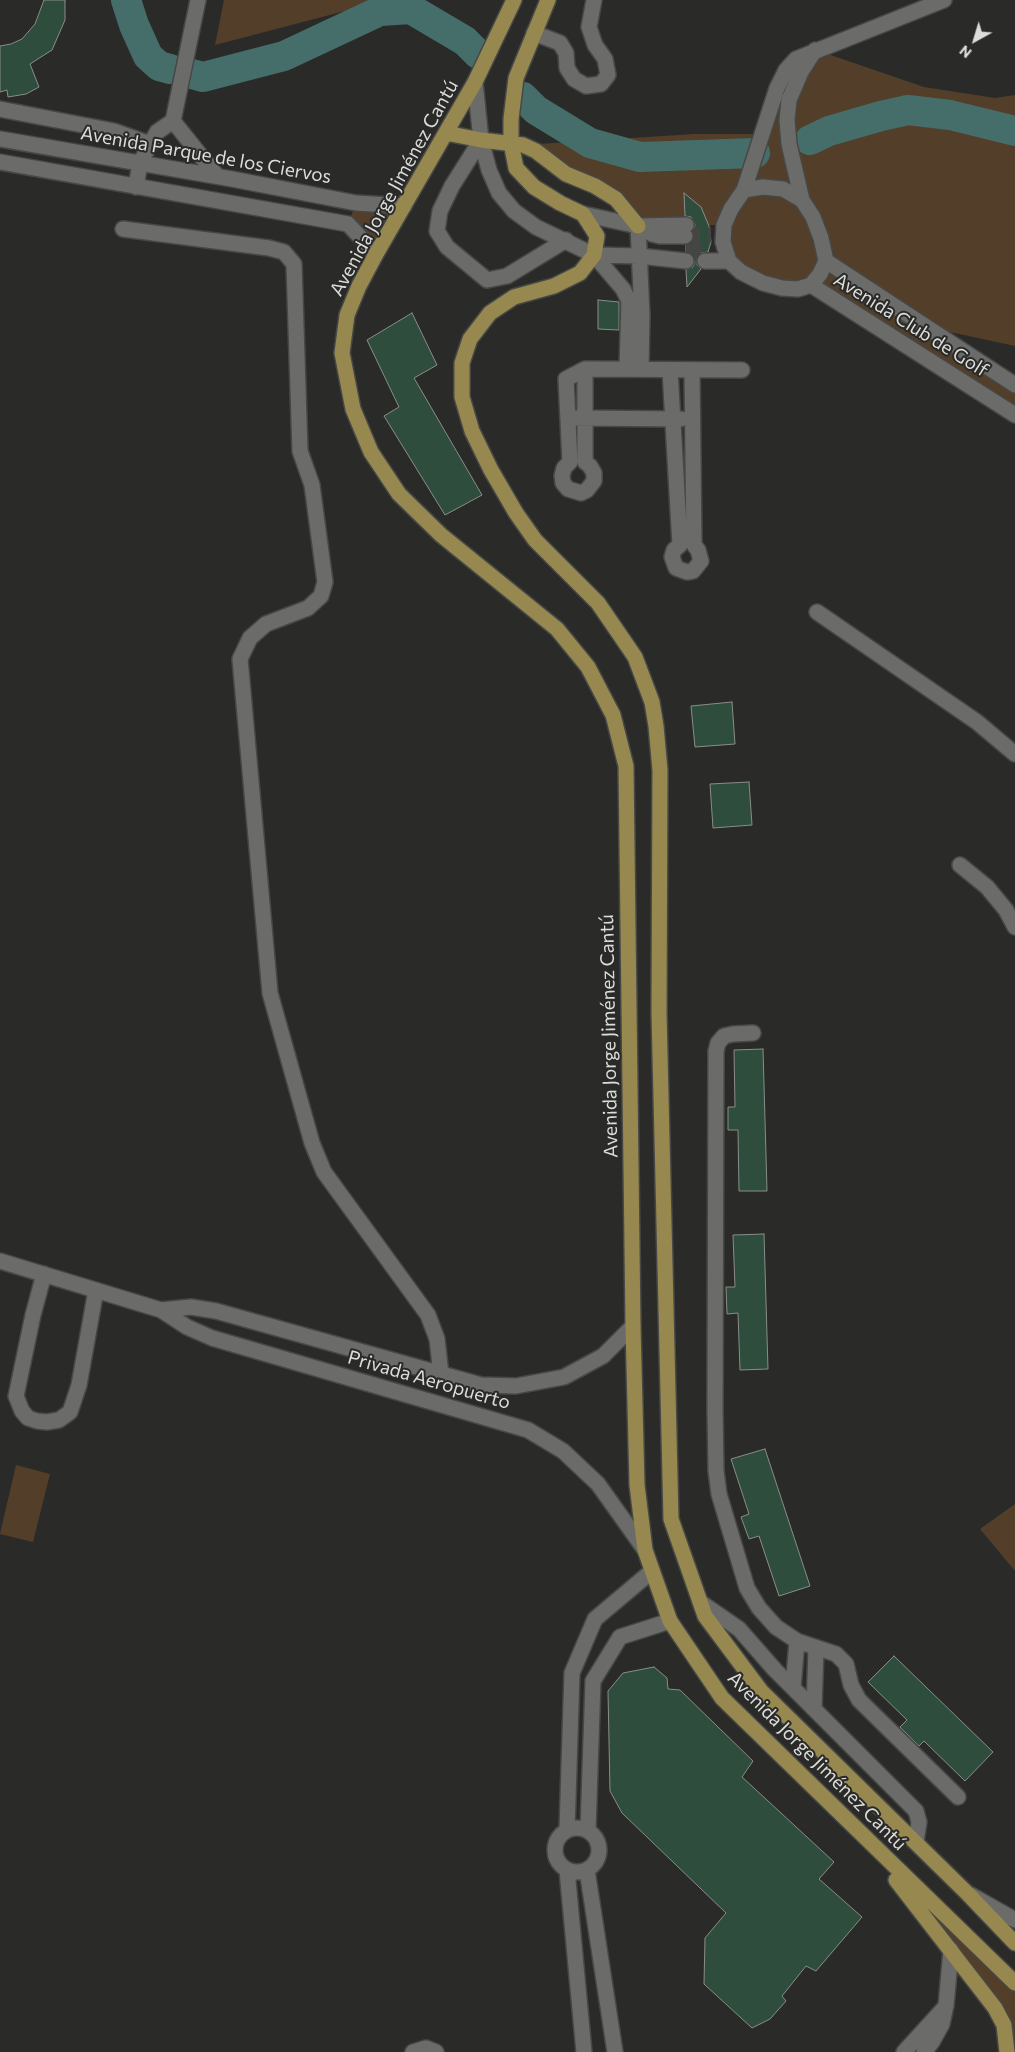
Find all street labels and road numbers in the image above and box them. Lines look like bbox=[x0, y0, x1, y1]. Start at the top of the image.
street label: Avenida Jorge Jiménez Cantú bbox=[325, 76, 463, 300]
street label: Avenida Parque de los Ciervos bbox=[79, 122, 333, 188]
street label: Avenida Club de Golf bbox=[830, 268, 992, 382]
street label: Avenida Jorge Jiménez Cantú bbox=[595, 914, 623, 1158]
street label: Privada Aeropuerto bbox=[345, 1346, 513, 1414]
street label: Avenida Jorge Jiménez Cantú bbox=[723, 1667, 911, 1855]

